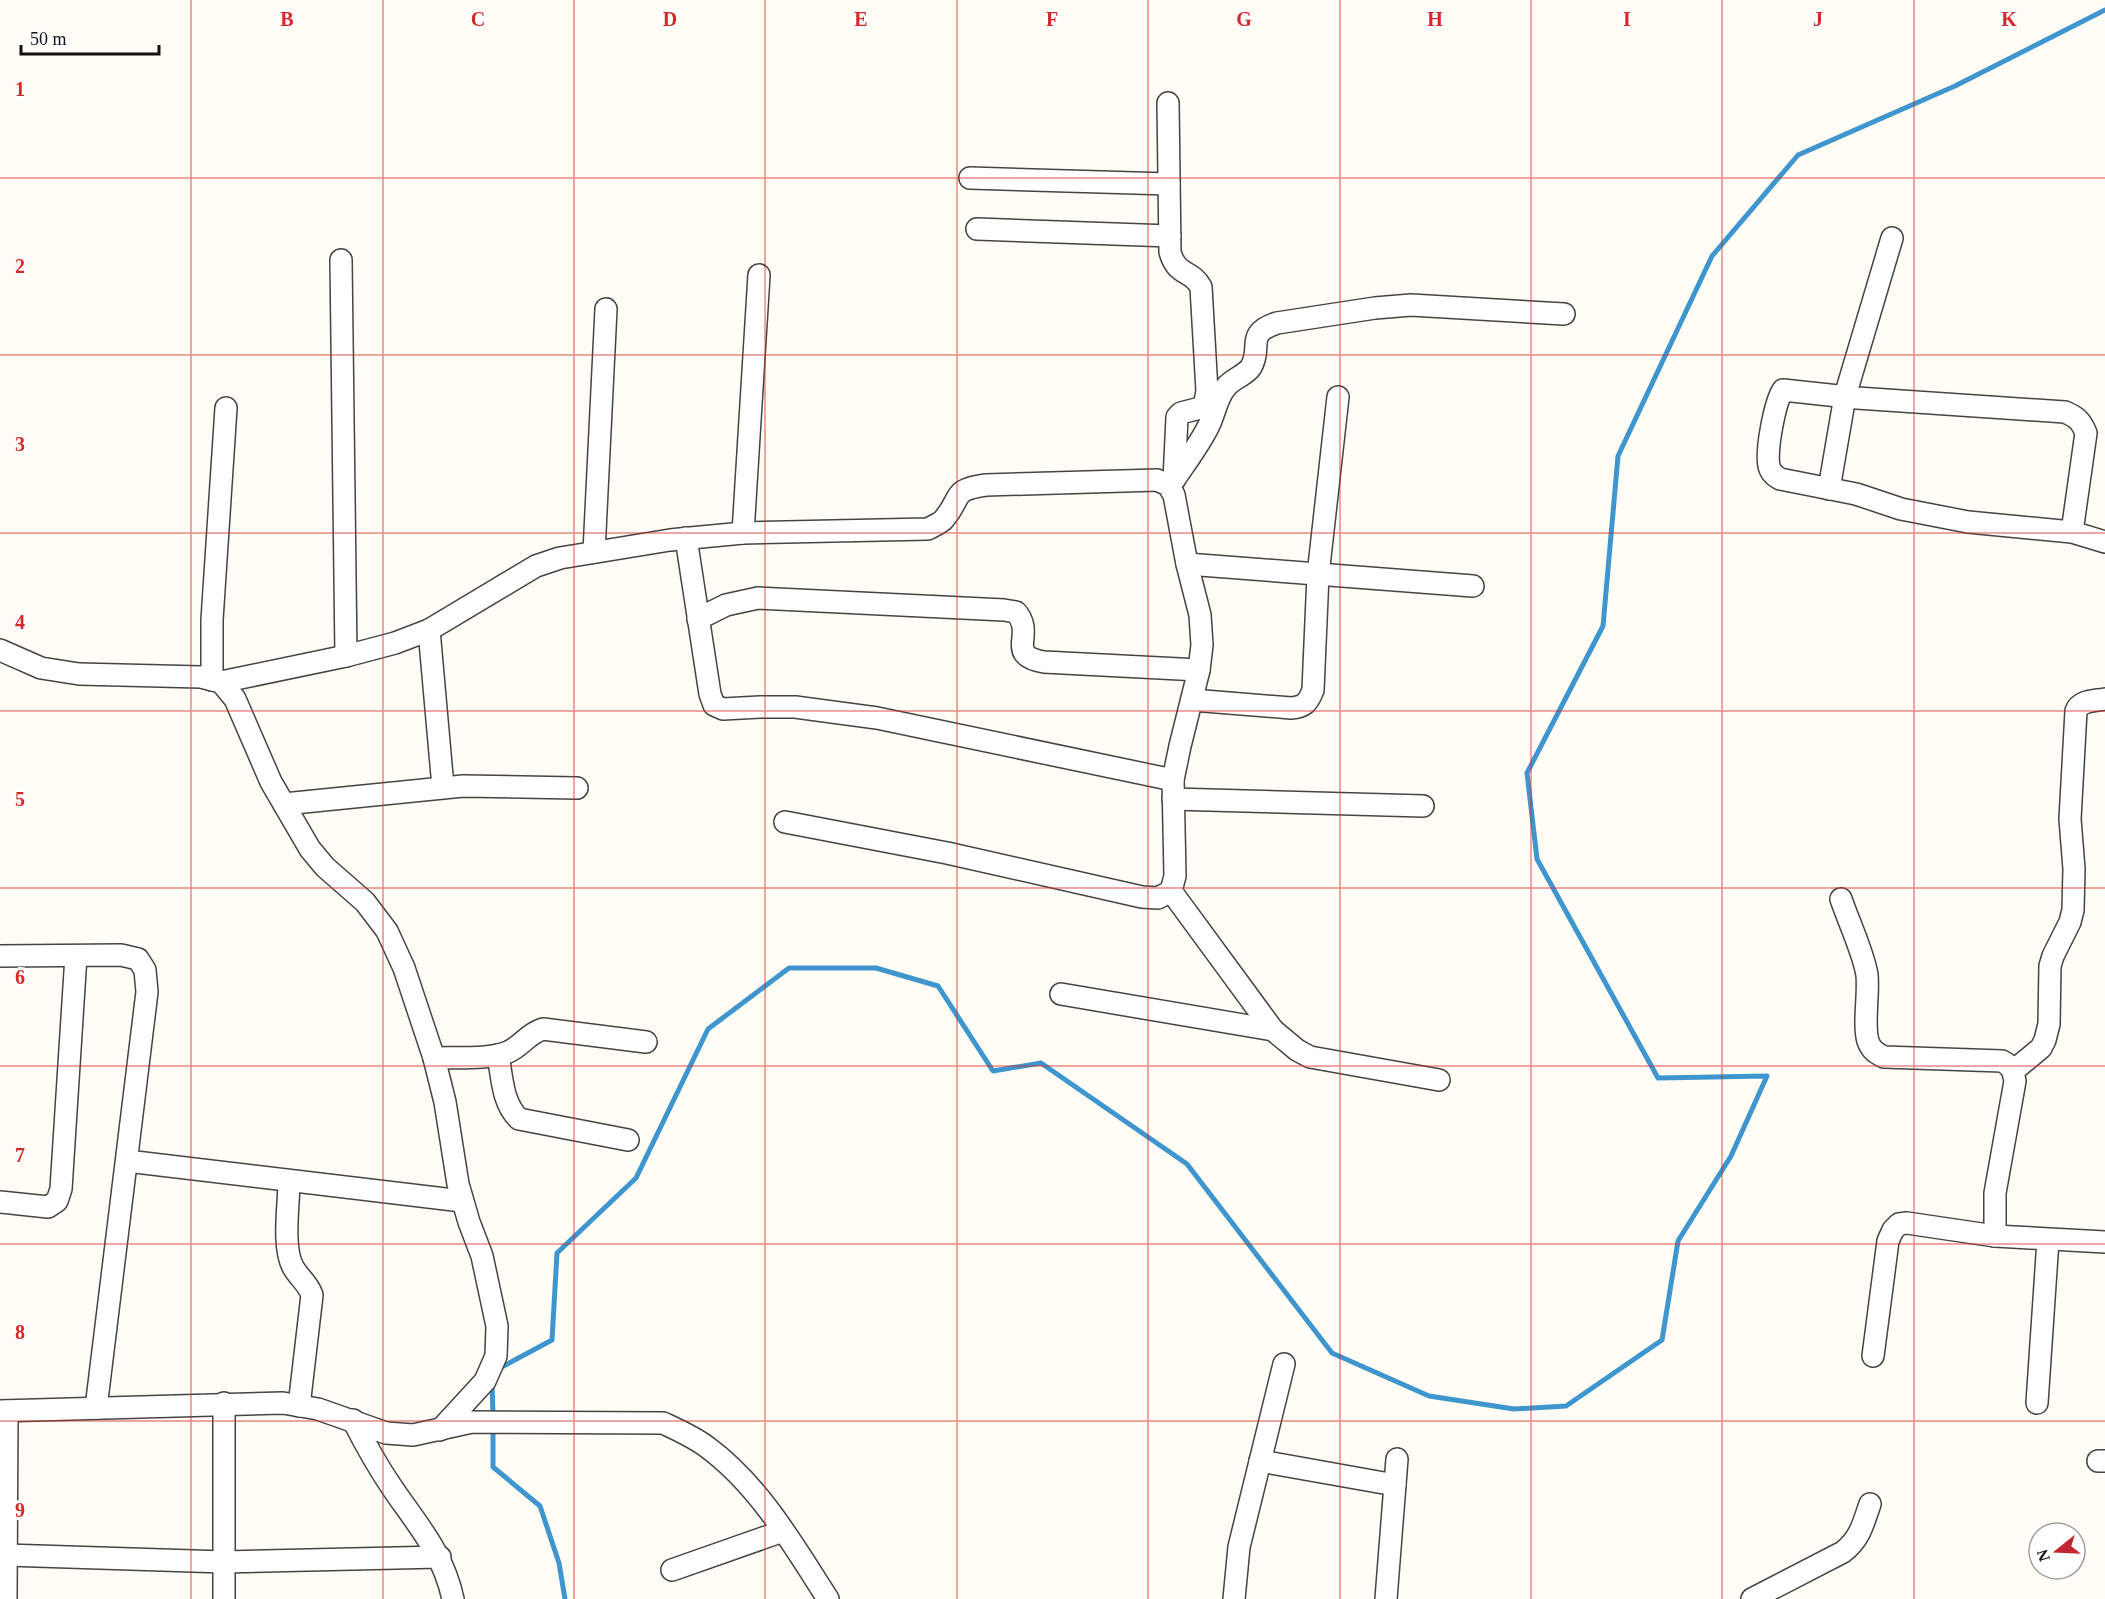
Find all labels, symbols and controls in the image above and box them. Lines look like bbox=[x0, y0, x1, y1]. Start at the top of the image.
text: B bbox=[280, 8, 294, 30]
text: C bbox=[471, 8, 485, 30]
text: D bbox=[663, 8, 677, 30]
text: E bbox=[854, 8, 868, 30]
text: F bbox=[1046, 8, 1058, 30]
text: G bbox=[1236, 8, 1252, 30]
text: H bbox=[1427, 8, 1443, 30]
text: I bbox=[1623, 8, 1631, 30]
text: J bbox=[1813, 8, 1823, 30]
text: K bbox=[2001, 8, 2017, 30]
scale bar bbox=[21, 18, 159, 56]
text: 50 m bbox=[30, 29, 67, 49]
text: 1 bbox=[15, 78, 25, 100]
text: 2 bbox=[15, 255, 25, 277]
text: 3 bbox=[15, 433, 25, 455]
text: 4 bbox=[15, 611, 25, 633]
text: 5 bbox=[15, 788, 25, 810]
text: 6 bbox=[15, 966, 25, 988]
text: 7 bbox=[15, 1144, 25, 1166]
text: 8 bbox=[15, 1321, 25, 1343]
text: 9 bbox=[15, 1499, 25, 1521]
north arrow bbox=[2027, 1521, 2087, 1581]
text: N bbox=[2033, 1547, 2053, 1564]

